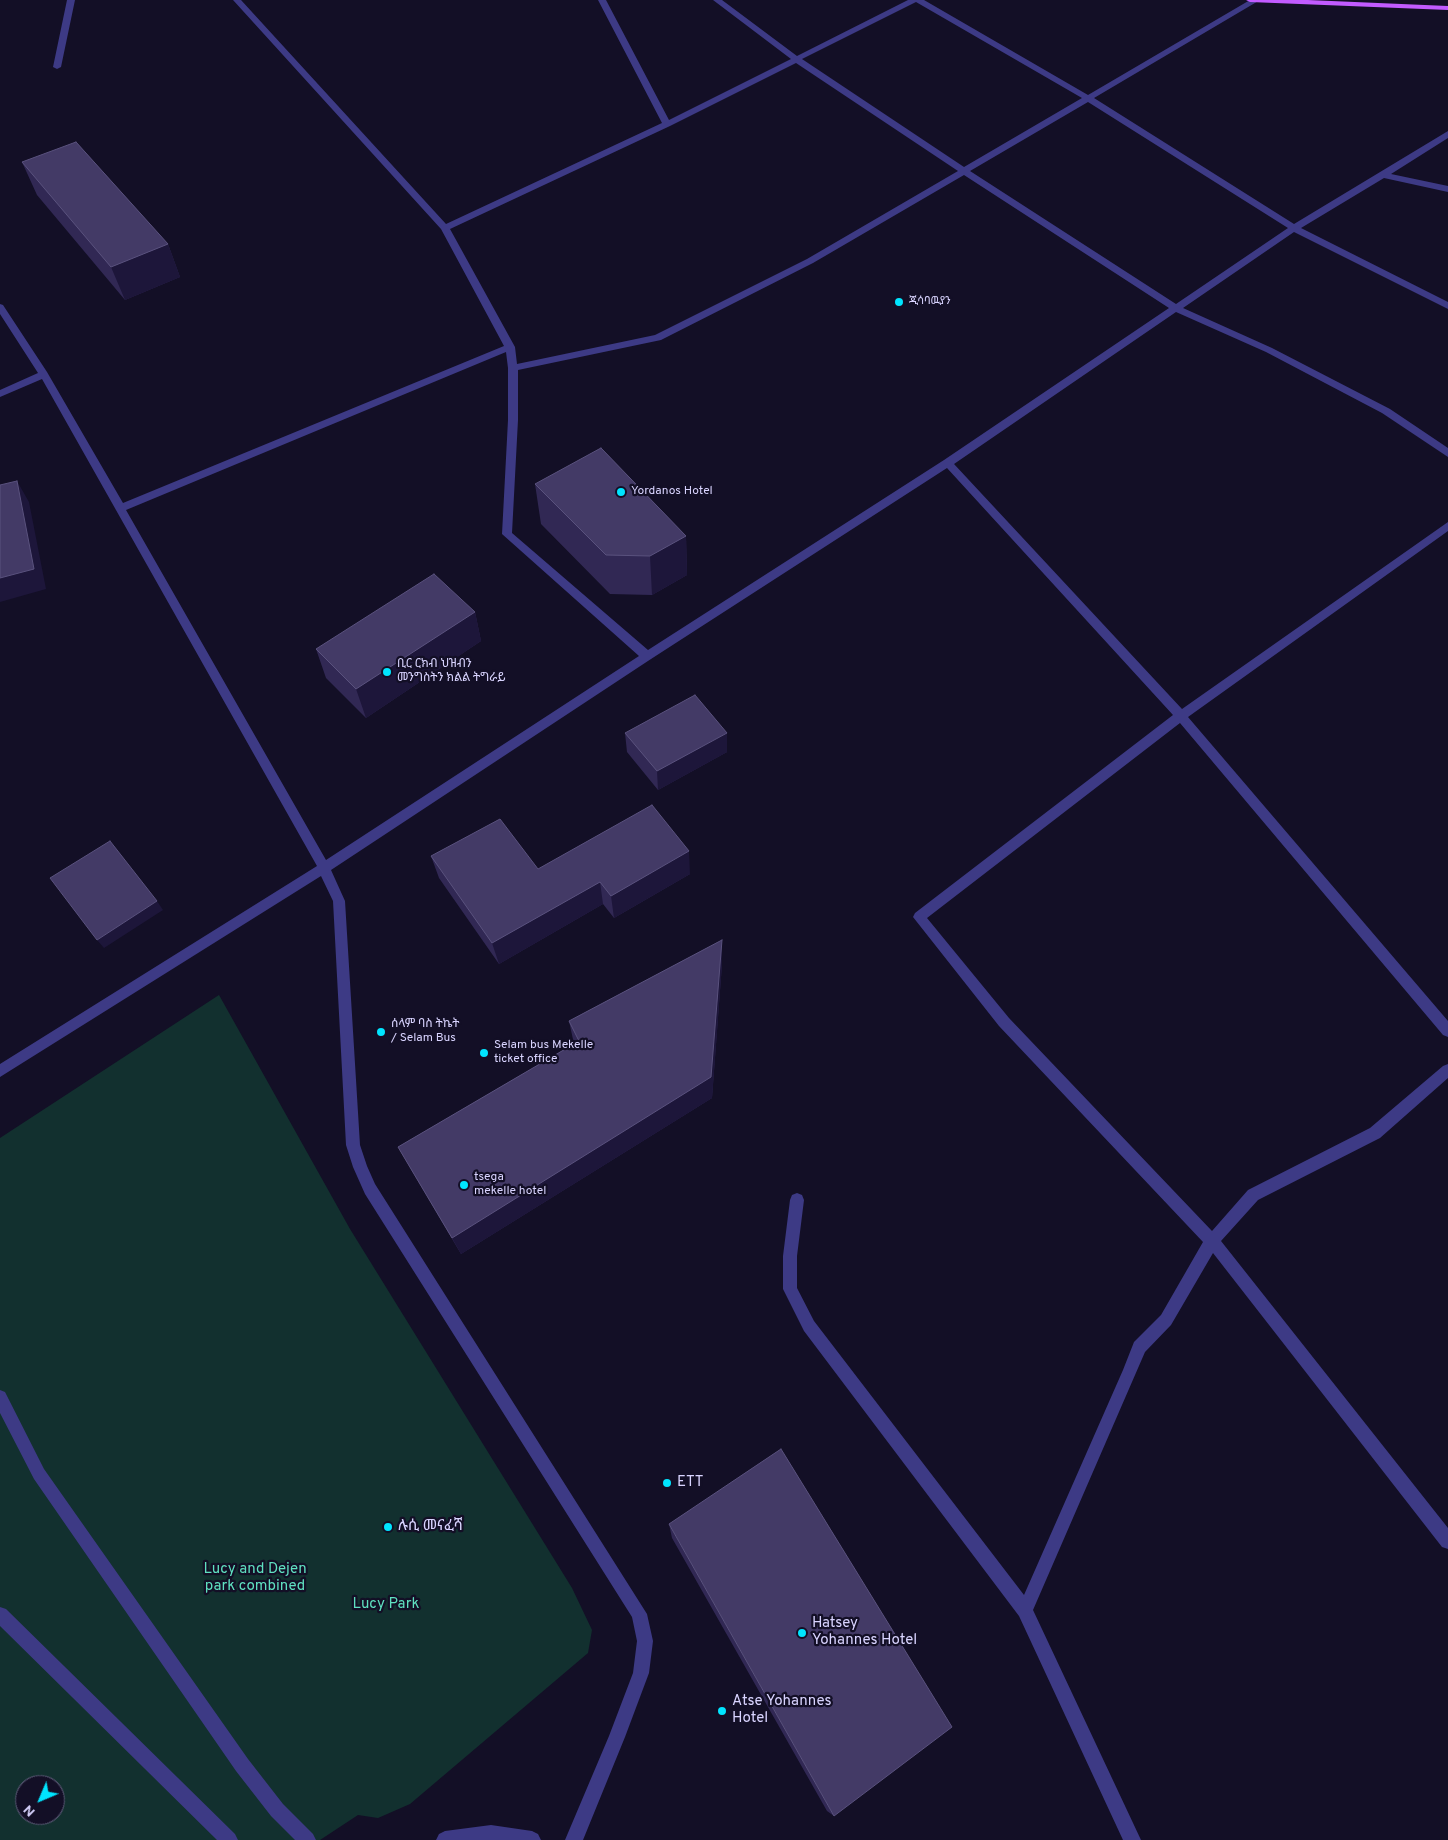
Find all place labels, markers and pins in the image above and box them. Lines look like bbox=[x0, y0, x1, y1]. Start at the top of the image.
place label: ጂሳባዉያን bbox=[909, 295, 951, 309]
marker: ጂሳባዉያን bbox=[893, 296, 905, 308]
place label: Yordanos Hotel bbox=[631, 485, 713, 499]
marker: Yordanos Hotel bbox=[615, 486, 627, 498]
place label: ቢር ርክብ ህዝብን መንግስትን ክልል ትግራይ bbox=[397, 658, 506, 686]
marker: ቢር ርክብ ህዝብን መንግስትን ክልል ትግራይ bbox=[381, 666, 393, 678]
place label: ሰላም ባስ ትኬት / Selam Bus bbox=[391, 1018, 460, 1046]
marker: ሰላም ባስ ትኬት / Selam Bus bbox=[375, 1026, 387, 1038]
place label: Selam bus Mekelle ticket office bbox=[494, 1039, 593, 1067]
marker: Selam bus Mekelle ticket office bbox=[478, 1047, 490, 1059]
place label: tsega mekelle hotel bbox=[474, 1171, 546, 1199]
marker: tsega mekelle hotel bbox=[458, 1179, 470, 1191]
place label: ETT bbox=[677, 1474, 704, 1492]
marker: ETT bbox=[661, 1477, 673, 1489]
place label: ሉሲ መናፈሻ bbox=[398, 1518, 463, 1536]
marker: ሉሲ መናፈሻ bbox=[382, 1521, 394, 1533]
place label: Hatsey Yohannes Hotel bbox=[812, 1615, 917, 1650]
marker: Hatsey Yohannes Hotel bbox=[796, 1627, 808, 1639]
place label: Atse Yohannes Hotel bbox=[732, 1693, 831, 1728]
marker: Atse Yohannes Hotel bbox=[716, 1705, 728, 1717]

